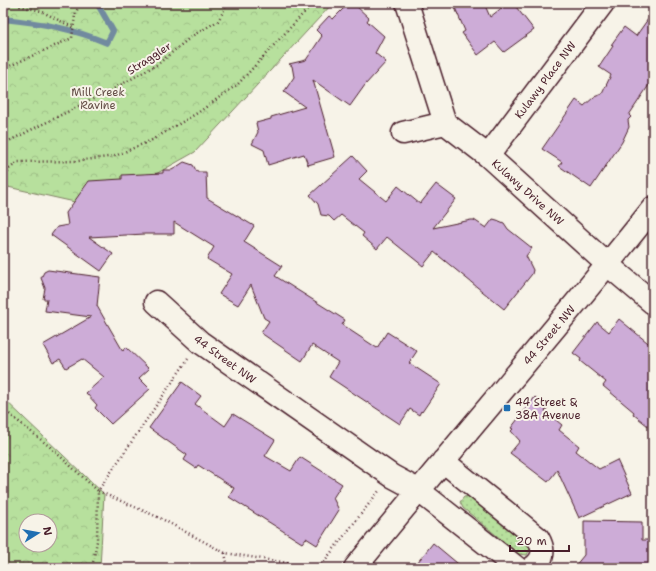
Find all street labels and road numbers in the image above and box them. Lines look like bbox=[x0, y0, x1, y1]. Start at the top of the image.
street label: Kulawy Place NW bbox=[511, 38, 580, 122]
street label: Straggler bbox=[124, 39, 174, 78]
street label: Kulawy Drive NW bbox=[488, 156, 567, 229]
street label: 44 Street NW bbox=[520, 302, 579, 368]
street label: 44 Street NW bbox=[190, 332, 259, 387]

